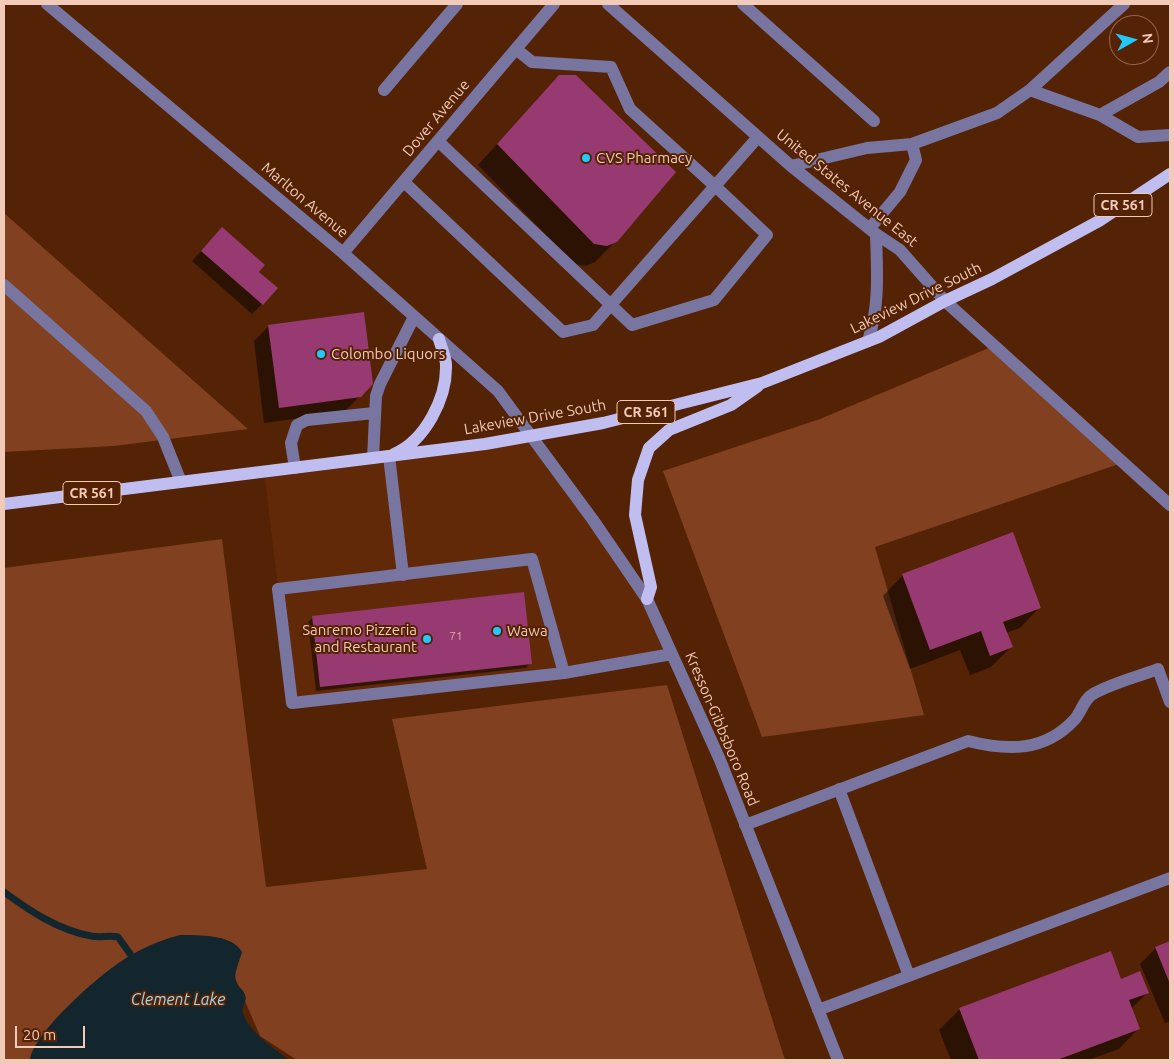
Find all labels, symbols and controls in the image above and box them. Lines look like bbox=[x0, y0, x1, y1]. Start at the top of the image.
north arrow bbox=[1109, 15, 1159, 65]
text: N bbox=[1139, 32, 1156, 44]
street label: Dover Avenue bbox=[399, 76, 473, 160]
street label: United States Avenue East bbox=[773, 125, 921, 251]
place label: CVS Pharmacy bbox=[596, 149, 692, 167]
marker: CVS Pharmacy bbox=[580, 152, 592, 164]
street label: Marlton Avenue bbox=[258, 159, 352, 241]
road number: CR 561 bbox=[1094, 194, 1152, 216]
street label: Lakeview Drive South bbox=[847, 258, 985, 338]
place label: Colombo Liquors bbox=[331, 345, 445, 363]
marker: Colombo Liquors bbox=[315, 348, 327, 360]
street label: Lakeview Drive South bbox=[463, 396, 607, 438]
road number: CR 561 bbox=[617, 401, 675, 424]
road number: CR 561 bbox=[63, 482, 121, 504]
place label: Sanremo Pizzeria and Restaurant bbox=[302, 621, 417, 656]
place label: Wawa bbox=[507, 622, 548, 640]
marker: Wawa bbox=[491, 625, 503, 637]
house number: 71 bbox=[449, 629, 463, 643]
marker: Sanremo Pizzeria and Restaurant bbox=[421, 633, 433, 645]
street label: Kresson-Gibbsboro Road bbox=[681, 649, 763, 809]
water label: Clement Lake bbox=[131, 990, 225, 1010]
scale bar bbox=[18, 1016, 88, 1048]
text: 20 m bbox=[23, 1026, 56, 1043]

